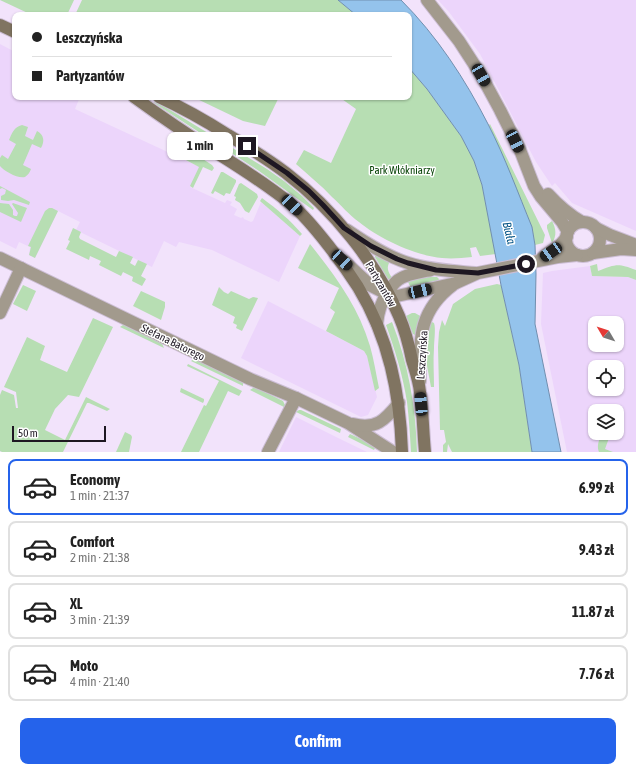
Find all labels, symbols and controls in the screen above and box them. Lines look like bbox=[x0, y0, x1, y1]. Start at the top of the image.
text: Leszczyńska bbox=[56, 29, 122, 46]
car bbox=[470, 62, 492, 88]
text: Partyzantów bbox=[56, 67, 124, 84]
car bbox=[504, 128, 526, 154]
callout: 1 min bbox=[167, 132, 233, 160]
route end bbox=[238, 137, 256, 155]
text: 1 min bbox=[187, 138, 213, 153]
park label: Park Włókniarzy bbox=[369, 164, 435, 176]
car bbox=[279, 192, 305, 218]
water label: Biała bbox=[500, 220, 518, 246]
car bbox=[538, 240, 564, 264]
car bbox=[329, 247, 355, 273]
route start bbox=[517, 255, 535, 273]
street label: Partyzantów bbox=[363, 259, 399, 309]
car bbox=[407, 282, 433, 300]
north arrow bbox=[588, 316, 624, 352]
map controls bbox=[588, 316, 624, 440]
street label: Stefana Batorego bbox=[139, 321, 207, 363]
street label: Leszczyńska bbox=[414, 330, 430, 380]
button: locate bbox=[588, 360, 624, 396]
car bbox=[414, 392, 428, 416]
button: layers bbox=[588, 404, 624, 440]
scale bar bbox=[12, 424, 106, 443]
text: 50 m bbox=[18, 427, 38, 439]
icon: car bbox=[22, 469, 58, 505]
text: Economy bbox=[70, 471, 120, 488]
text: 6.99 zł bbox=[579, 479, 614, 496]
text: 1 min · 21:37 bbox=[70, 488, 130, 503]
icon: car bbox=[22, 531, 58, 567]
text: Comfort bbox=[70, 533, 114, 550]
text: 9.43 zł bbox=[579, 541, 614, 558]
text: 2 min · 21:38 bbox=[70, 550, 130, 565]
icon: car bbox=[22, 593, 58, 629]
text: XL bbox=[70, 595, 83, 612]
text: 11.87 zł bbox=[572, 603, 614, 620]
text: 3 min · 21:39 bbox=[70, 612, 130, 627]
icon: car bbox=[22, 655, 58, 691]
text: Moto bbox=[70, 657, 98, 674]
text: 7.76 zł bbox=[579, 665, 614, 682]
text: 4 min · 21:40 bbox=[70, 674, 130, 689]
button: Confirm bbox=[20, 718, 616, 764]

